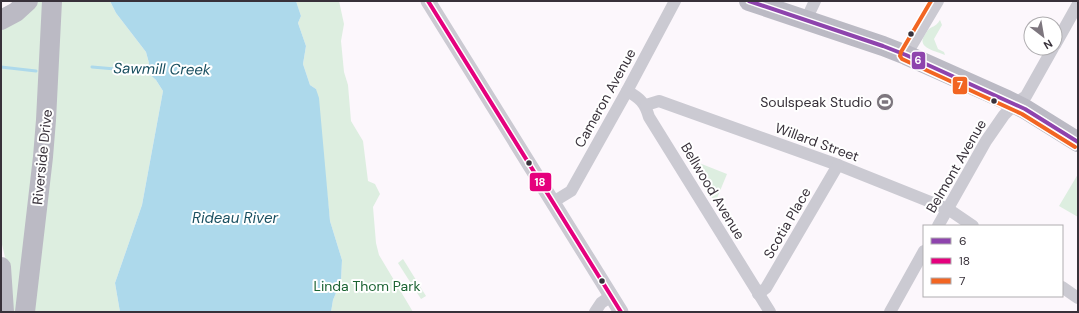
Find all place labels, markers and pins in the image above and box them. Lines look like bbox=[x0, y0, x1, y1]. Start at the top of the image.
unlabelled marker bbox=[906, 29, 916, 39]
sports icon: Soulspeak Studio bbox=[875, 92, 895, 112]
place label: Soulspeak Studio bbox=[760, 93, 872, 111]
unlabelled marker bbox=[989, 96, 999, 106]
unlabelled marker bbox=[524, 158, 534, 168]
unlabelled marker bbox=[597, 276, 607, 286]

